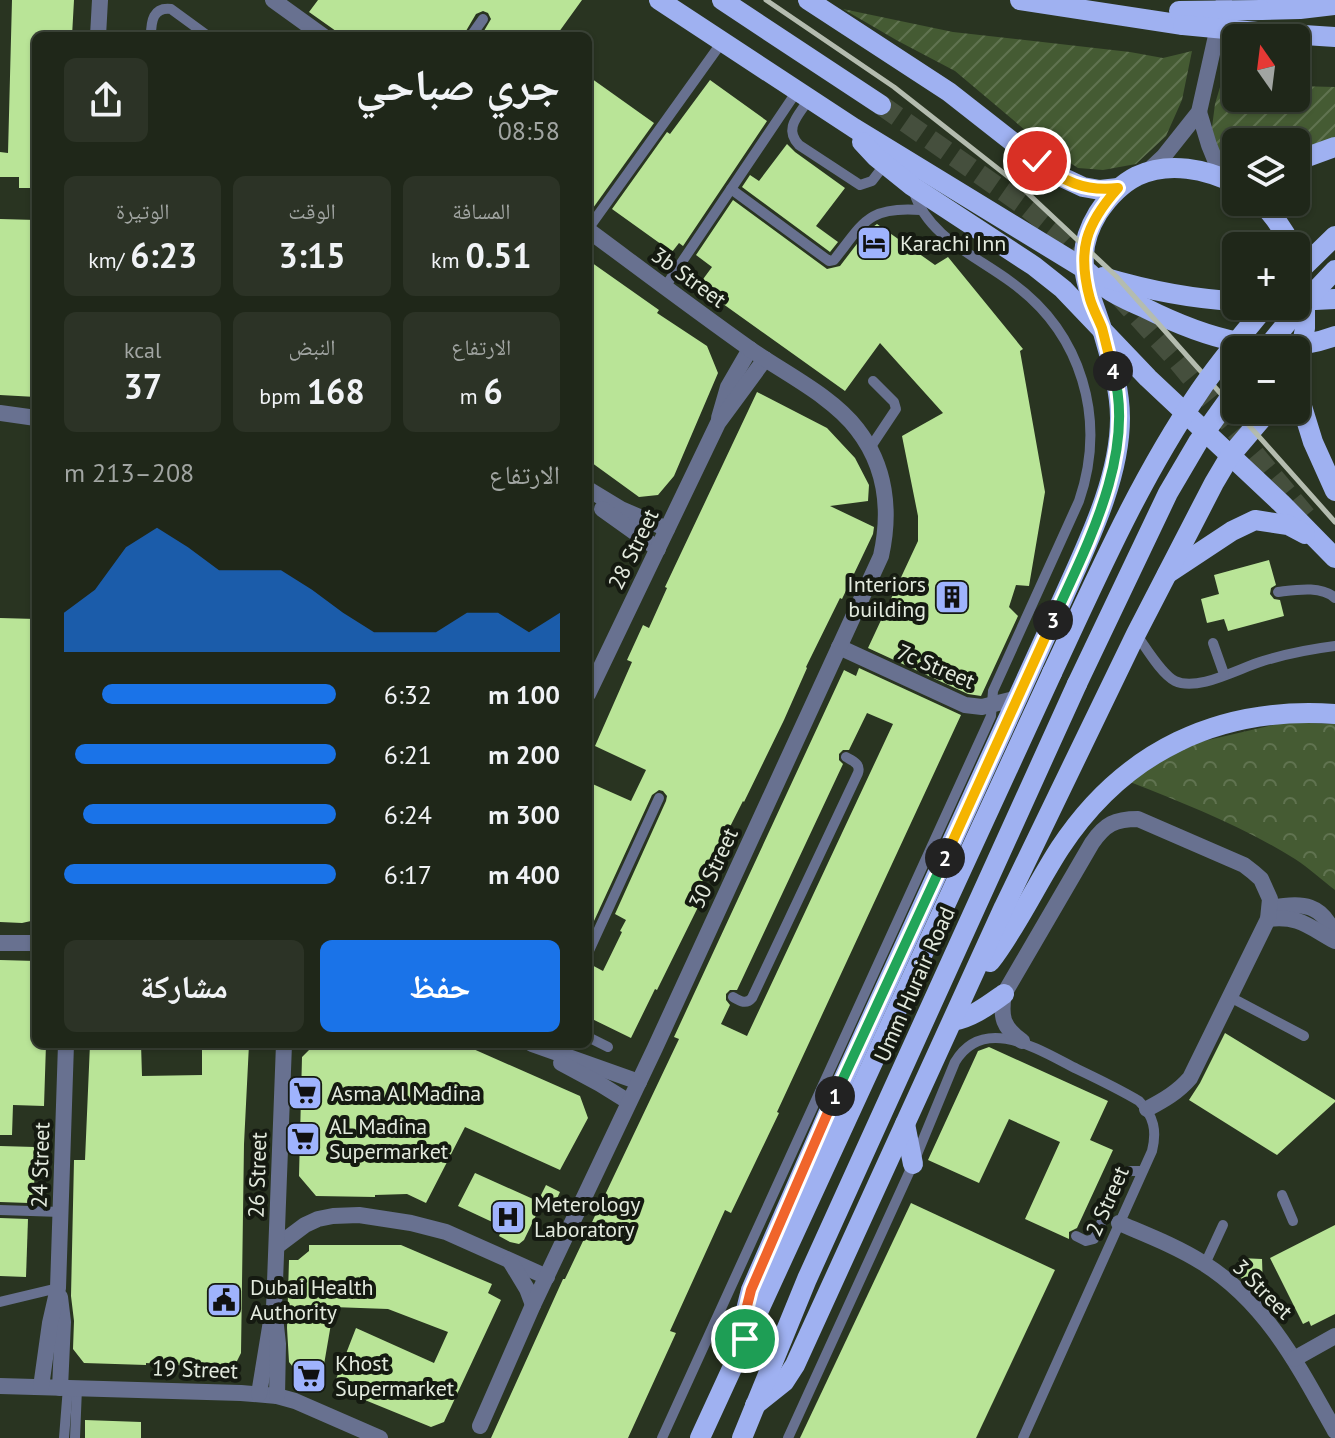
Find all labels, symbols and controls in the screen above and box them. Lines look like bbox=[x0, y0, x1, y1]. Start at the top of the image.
north arrow bbox=[1222, 24, 1310, 112]
map controls bbox=[1222, 24, 1310, 424]
text: جري صباحي bbox=[356, 55, 560, 112]
button: share bbox=[64, 58, 148, 142]
text: 08:58 bbox=[498, 114, 560, 147]
pin bbox=[1003, 127, 1071, 195]
button: layers bbox=[1222, 128, 1310, 216]
icon: check bbox=[1015, 139, 1059, 183]
text: الوتيرة bbox=[116, 197, 169, 225]
text: الوقت bbox=[288, 197, 336, 225]
text: المسافة bbox=[452, 197, 511, 225]
hotel icon: Karachi Inn bbox=[855, 224, 893, 262]
place label: Karachi Inn bbox=[900, 229, 1006, 257]
button: + bbox=[1222, 232, 1310, 320]
text: 6:23 bbox=[130, 233, 197, 277]
text: 3:15 bbox=[279, 233, 346, 277]
text: 0.51 bbox=[465, 233, 532, 277]
street label: 3b Street bbox=[646, 240, 732, 314]
text: /km bbox=[88, 246, 130, 274]
text: km bbox=[431, 246, 465, 274]
text: النبض bbox=[289, 333, 335, 361]
text: الارتفاع bbox=[451, 333, 511, 361]
text: kcal bbox=[124, 336, 161, 364]
button: − bbox=[1222, 336, 1310, 424]
pin: 4 bbox=[1093, 351, 1133, 391]
text: 4 bbox=[1107, 357, 1119, 385]
text: 37 bbox=[123, 364, 162, 408]
text: 168 bbox=[307, 369, 365, 413]
text: 6 bbox=[484, 369, 503, 413]
text: bpm bbox=[259, 382, 307, 410]
text: m bbox=[460, 382, 484, 410]
text: 208–213 m bbox=[64, 456, 194, 489]
text: الارتفاع bbox=[489, 458, 560, 491]
street label: 28 Street bbox=[602, 504, 665, 594]
place label: Interiors building bbox=[847, 570, 926, 623]
building icon: Interiors building bbox=[933, 578, 971, 616]
pin: 3 bbox=[1033, 600, 1073, 640]
text: 3 bbox=[1047, 606, 1059, 634]
street label: 7c Street bbox=[893, 637, 980, 695]
text: 6:32 bbox=[384, 678, 432, 711]
text: 100 m bbox=[488, 678, 560, 711]
text: 6:21 bbox=[384, 738, 432, 771]
text: 200 m bbox=[488, 738, 560, 771]
text: 6:24 bbox=[384, 798, 432, 831]
text: 300 m bbox=[488, 798, 560, 831]
street label: 30 Street bbox=[682, 823, 744, 913]
pin: 2 bbox=[925, 838, 965, 878]
text: 2 bbox=[939, 844, 951, 872]
text: 6:17 bbox=[384, 858, 432, 891]
text: 400 m bbox=[488, 858, 560, 891]
street label: Umm Hurair Road bbox=[867, 902, 961, 1066]
button: مشاركة bbox=[64, 940, 304, 1032]
button: حفظ bbox=[320, 940, 560, 1032]
supermarket icon: Asma Al Madina bbox=[286, 1074, 324, 1112]
pin: 1 bbox=[815, 1076, 855, 1116]
place label: Asma Al Madina bbox=[331, 1079, 481, 1107]
text: 1 bbox=[829, 1082, 841, 1110]
place label: AL Madina Supermarket bbox=[329, 1112, 449, 1165]
supermarket icon: AL Madina Supermarket bbox=[284, 1120, 322, 1158]
street label: 24 Street bbox=[25, 1121, 56, 1208]
street label: 26 Street bbox=[242, 1131, 273, 1218]
street label: 2 Street bbox=[1079, 1161, 1135, 1241]
place label: Meterology Laboratory bbox=[534, 1190, 641, 1243]
hospital icon: Meterology Laboratory bbox=[489, 1198, 527, 1236]
street label: 3 Street bbox=[1227, 1253, 1299, 1325]
place label: Dubai Health Authority bbox=[250, 1273, 374, 1326]
public building icon: Dubai Health Authority bbox=[205, 1281, 243, 1319]
pin bbox=[711, 1305, 779, 1373]
icon: arrive bbox=[723, 1317, 767, 1361]
place label: Khost Supermarket bbox=[335, 1349, 455, 1402]
street label: 19 Street bbox=[152, 1354, 239, 1385]
supermarket icon: Khost Supermarket bbox=[290, 1357, 328, 1395]

